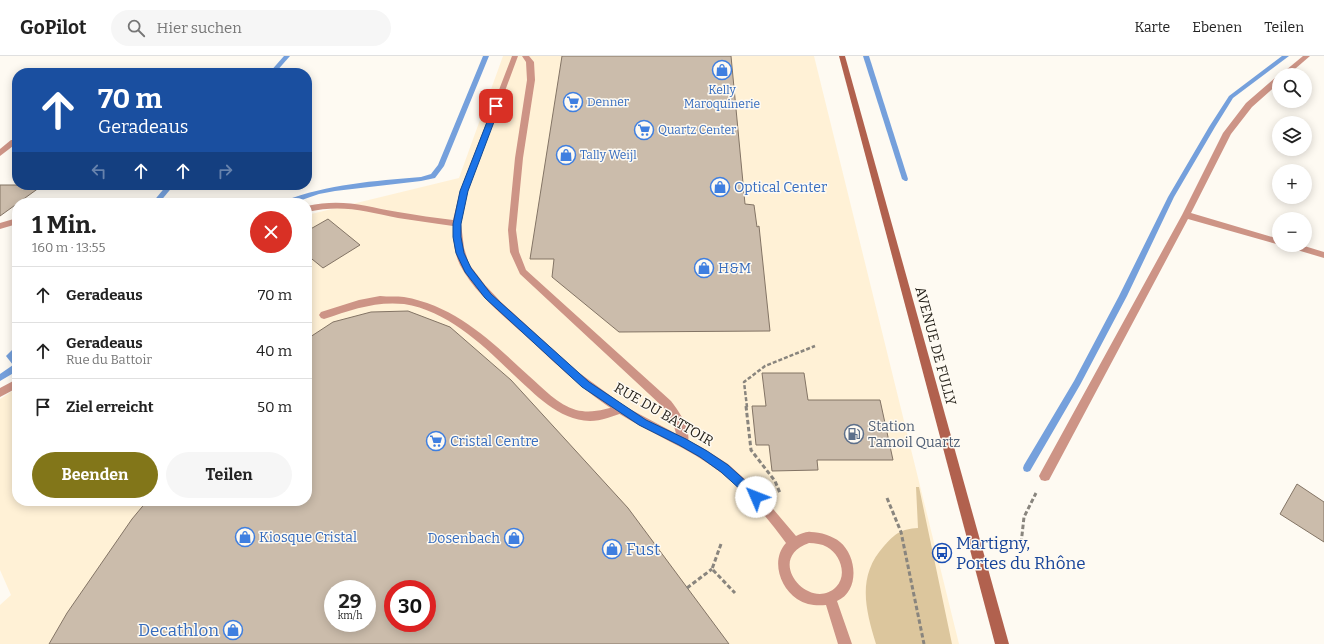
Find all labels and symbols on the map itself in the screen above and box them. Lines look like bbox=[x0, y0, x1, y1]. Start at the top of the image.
shop icon: Kelly Maroquinerie bbox=[711, 59, 733, 81]
place label: Kelly Maroquinerie bbox=[684, 83, 760, 111]
pin bbox=[479, 89, 513, 123]
supermarket icon: Denner bbox=[562, 91, 584, 113]
place label: Denner bbox=[587, 95, 630, 109]
supermarket icon: Quartz Center bbox=[633, 119, 655, 141]
place label: Quartz Center bbox=[658, 123, 737, 137]
shop icon: Tally Weijl bbox=[555, 144, 577, 166]
place label: Tally Weijl bbox=[580, 148, 637, 162]
shop icon: Optical Center bbox=[709, 176, 731, 198]
place label: Optical Center bbox=[734, 179, 827, 196]
shop icon: H&M bbox=[693, 257, 715, 279]
place label: H&M bbox=[718, 260, 751, 277]
street label: AVENUE DE FULLY bbox=[911, 285, 960, 408]
street label: RUE DU BATTOIR bbox=[611, 379, 716, 450]
place label: Station Tamoil Quartz bbox=[868, 418, 960, 451]
fuel station icon: Station Tamoil Quartz bbox=[843, 423, 865, 445]
supermarket icon: Cristal Centre bbox=[425, 430, 447, 452]
place label: Cristal Centre bbox=[450, 433, 539, 450]
position arrow bbox=[735, 476, 777, 518]
shop icon: Kiosque Cristal bbox=[234, 526, 256, 548]
shop icon: Dosenbach bbox=[503, 527, 525, 549]
place label: Kiosque Cristal bbox=[259, 529, 357, 546]
place label: Dosenbach bbox=[427, 530, 500, 547]
place label: Martigny, Portes du Rhône bbox=[956, 533, 1086, 574]
shop icon: Fust bbox=[601, 538, 623, 560]
place label: Fust bbox=[626, 539, 660, 560]
bus stop icon: Martigny, Portes du Rhône bbox=[931, 542, 953, 564]
speed limit sign: 30 bbox=[384, 580, 436, 632]
shop icon: Decathlon bbox=[222, 619, 244, 641]
place label: Decathlon bbox=[138, 620, 219, 641]

